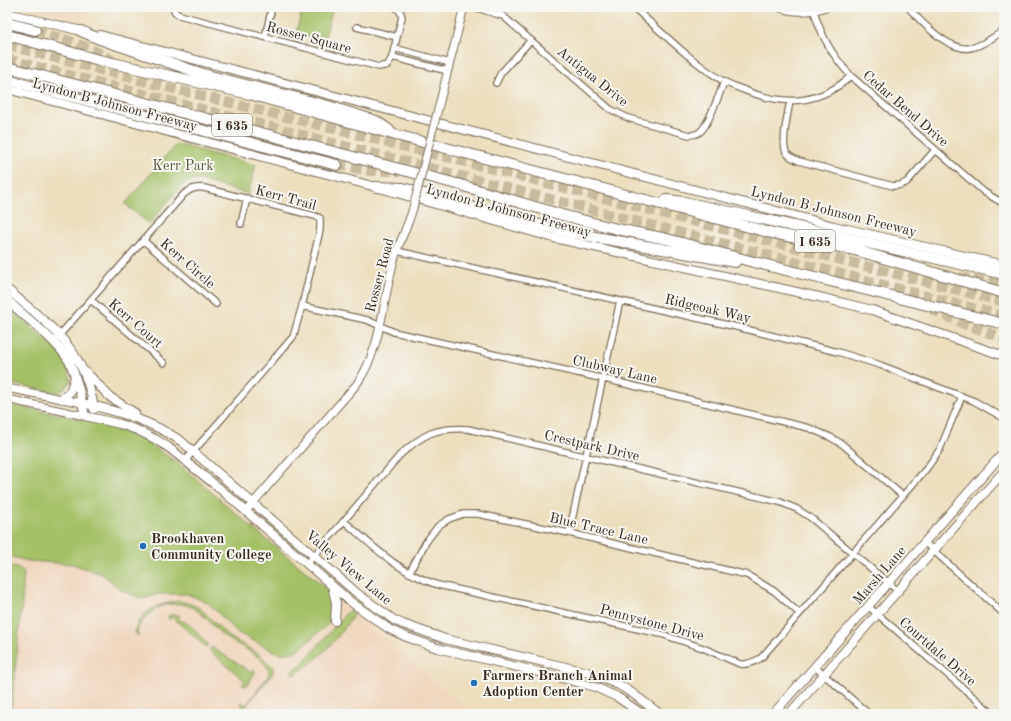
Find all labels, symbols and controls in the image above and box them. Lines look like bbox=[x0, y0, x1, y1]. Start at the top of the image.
street label: Rosser Square bbox=[265, 20, 353, 56]
street label: Antigua Drive bbox=[554, 44, 630, 109]
street label: Cedar Bend Drive bbox=[860, 68, 951, 150]
street label: Lyndon B Johnson Freeway bbox=[31, 76, 199, 134]
road number: I 635 bbox=[212, 114, 252, 136]
park label: Kerr Park bbox=[152, 159, 214, 173]
street label: Lyndon B Johnson Freeway bbox=[425, 182, 593, 240]
street label: Kerr Trail bbox=[254, 183, 318, 213]
street label: Lyndon B Johnson Freeway bbox=[749, 185, 919, 240]
road number: I 635 bbox=[795, 230, 835, 252]
street label: Kerr Circle bbox=[157, 236, 217, 291]
street label: Rosser Road bbox=[363, 237, 397, 314]
street label: Ridgeoak Way bbox=[663, 292, 753, 326]
street label: Kerr Court bbox=[106, 297, 165, 351]
street label: Clubway Lane bbox=[571, 353, 658, 387]
street label: Crestpark Drive bbox=[543, 428, 641, 464]
street label: Blue Trace Lane bbox=[548, 511, 649, 547]
street label: Valley View Lane bbox=[303, 528, 394, 608]
place label: Brookhaven Community College bbox=[151, 532, 272, 562]
marker: Brookhaven Community College bbox=[138, 541, 148, 551]
street label: Marsh Lane bbox=[851, 544, 909, 608]
street label: Pennystone Drive bbox=[598, 602, 705, 644]
street label: Courtdale Drive bbox=[896, 615, 978, 689]
place label: Farmers Branch Animal Adoption Center bbox=[482, 669, 632, 699]
marker: Farmers Branch Animal Adoption Center bbox=[469, 678, 479, 688]

